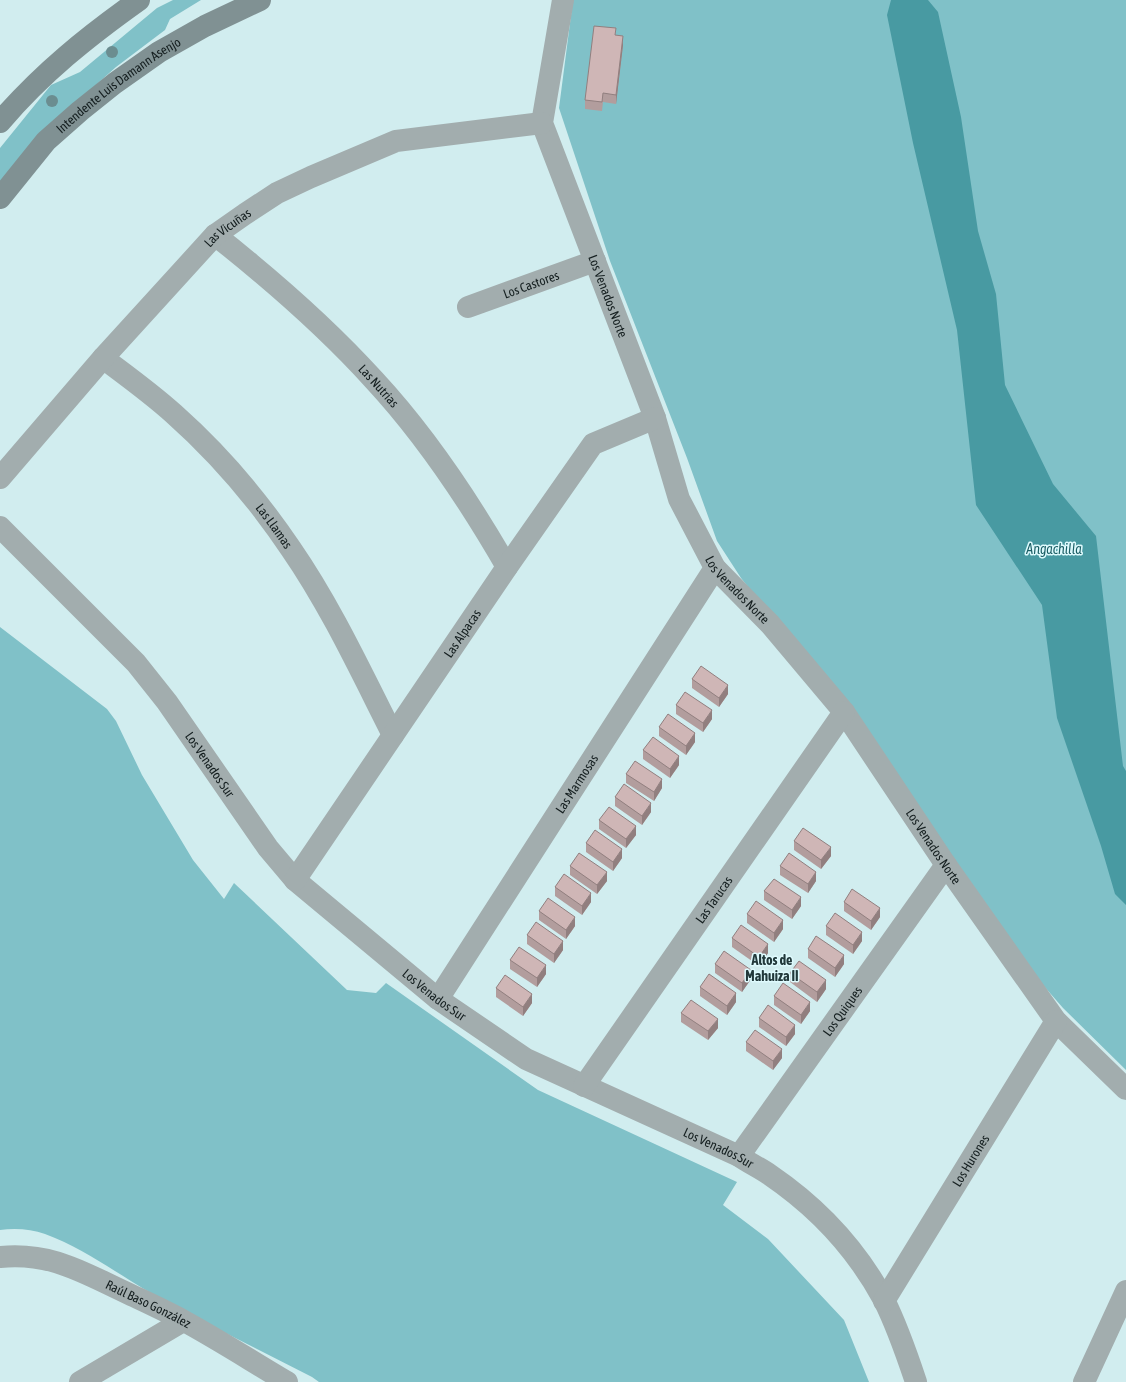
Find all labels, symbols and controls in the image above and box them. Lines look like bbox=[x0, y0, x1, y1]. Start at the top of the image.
street label: Intendente Luis Damann Asenjo bbox=[53, 34, 183, 136]
street label: Las Vicuñas bbox=[201, 205, 254, 250]
street label: Los Venados Norte bbox=[585, 253, 630, 340]
street label: Los Castores bbox=[501, 268, 561, 302]
street label: Las Nutrias bbox=[355, 361, 402, 411]
street label: Las Llamas bbox=[253, 501, 296, 552]
water label: Angachilla bbox=[1025, 541, 1082, 557]
street label: Los Venados Norte bbox=[702, 553, 772, 627]
street label: Las Alpacas bbox=[441, 606, 484, 661]
street label: Los Venados Sur bbox=[182, 729, 238, 800]
street label: Las Marmosas bbox=[552, 751, 601, 816]
street label: Los Venados Norte bbox=[903, 806, 964, 887]
street label: Las Tarucas bbox=[692, 873, 736, 926]
district label: Altos de Mahuiza II bbox=[745, 952, 799, 984]
street label: Los Venados Sur bbox=[399, 966, 469, 1024]
street label: Los Quiques bbox=[820, 983, 866, 1039]
street label: Los Venados Sur bbox=[681, 1125, 756, 1171]
street label: Los Hurones bbox=[949, 1132, 993, 1189]
street label: Raúl Baso González bbox=[103, 1277, 194, 1331]

